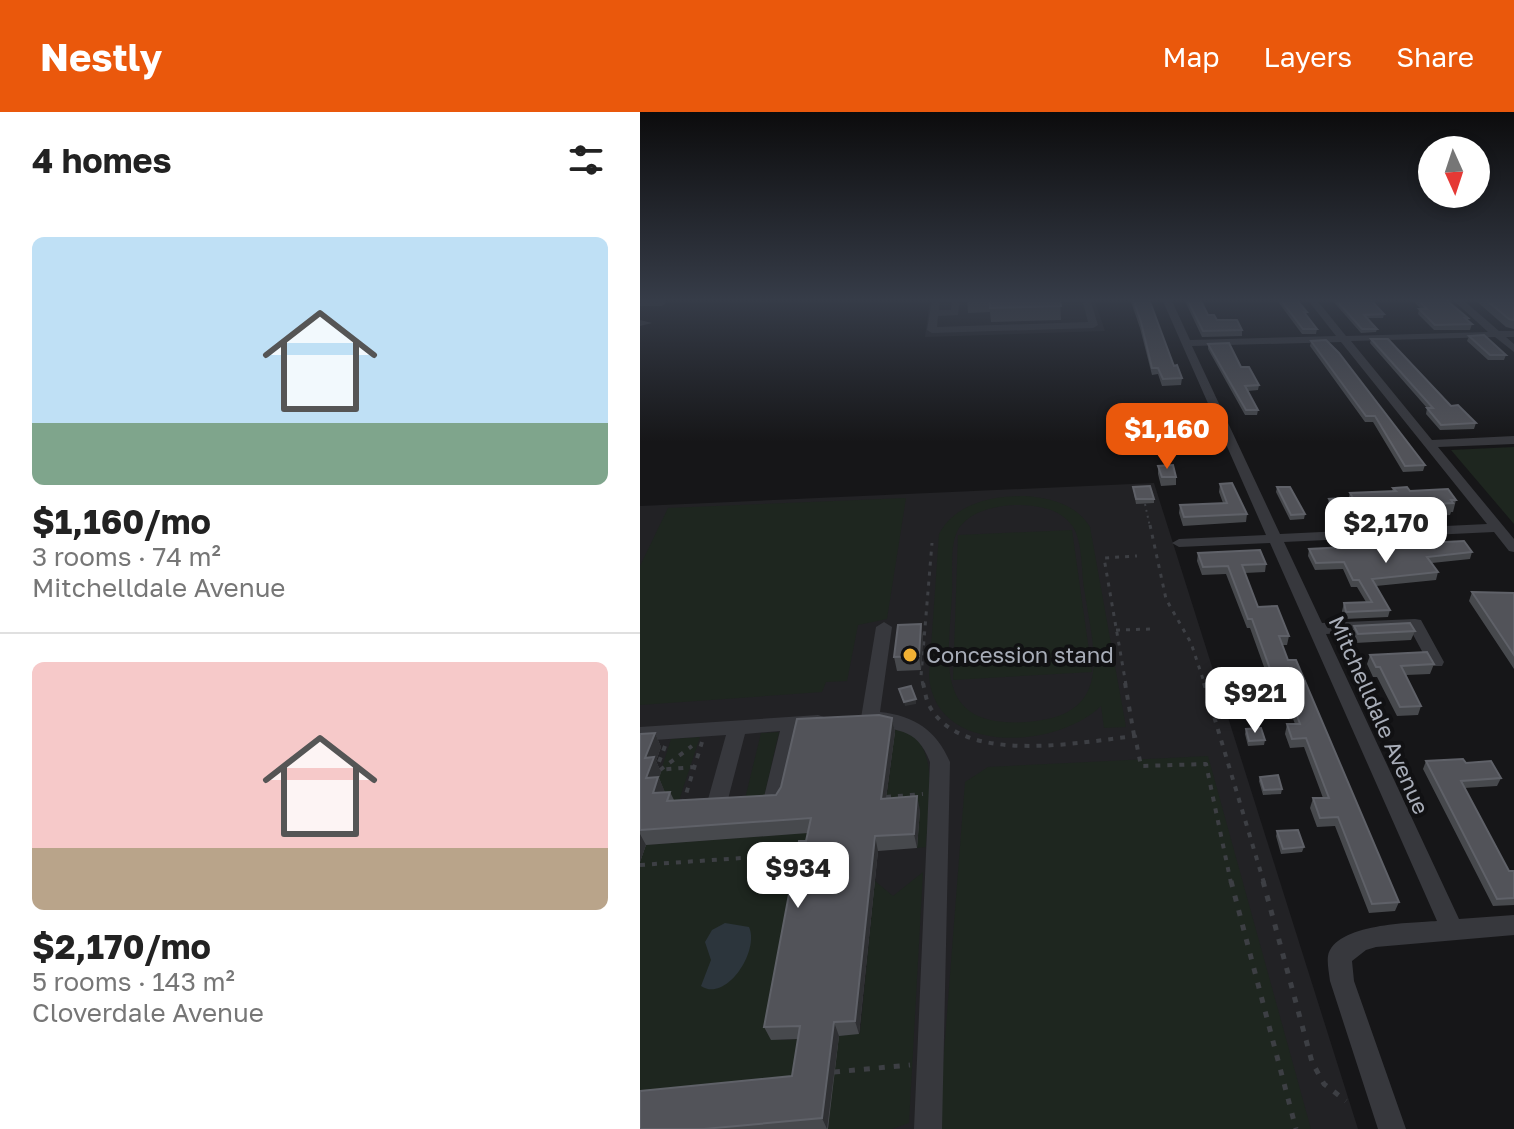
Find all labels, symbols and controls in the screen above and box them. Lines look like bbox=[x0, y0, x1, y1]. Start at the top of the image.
text: Nestly bbox=[40, 34, 162, 79]
text: Map bbox=[1162, 40, 1220, 73]
text: Layers bbox=[1264, 40, 1352, 73]
text: Share bbox=[1396, 40, 1474, 73]
north arrow bbox=[1418, 136, 1490, 208]
map controls bbox=[1418, 136, 1490, 208]
icon: filters bbox=[564, 138, 608, 182]
text: 4 homes bbox=[32, 140, 172, 180]
icon: home bbox=[248, 289, 392, 433]
pin: $1,160 bbox=[1102, 403, 1232, 471]
text: $1,160 bbox=[1124, 413, 1210, 444]
pin: $2,170 bbox=[1321, 497, 1451, 565]
text: $1,160/mo bbox=[32, 501, 211, 541]
text: $2,170 bbox=[1343, 507, 1429, 538]
text: 3 rooms · 74 m² bbox=[32, 541, 221, 572]
text: Mitchelldale Avenue bbox=[32, 572, 285, 603]
street label: Mitchelldale Avenue bbox=[1324, 611, 1435, 818]
place label: Concession stand bbox=[926, 641, 1114, 668]
marker: Concession stand bbox=[901, 646, 919, 664]
pin: $921 bbox=[1208, 667, 1302, 735]
text: $921 bbox=[1223, 677, 1287, 708]
icon: home bbox=[248, 714, 392, 858]
pin: $934 bbox=[751, 842, 845, 910]
text: $934 bbox=[765, 852, 831, 883]
text: $2,170/mo bbox=[32, 926, 211, 966]
text: 5 rooms · 143 m² bbox=[32, 966, 235, 997]
text: Cloverdale Avenue bbox=[32, 997, 264, 1028]

